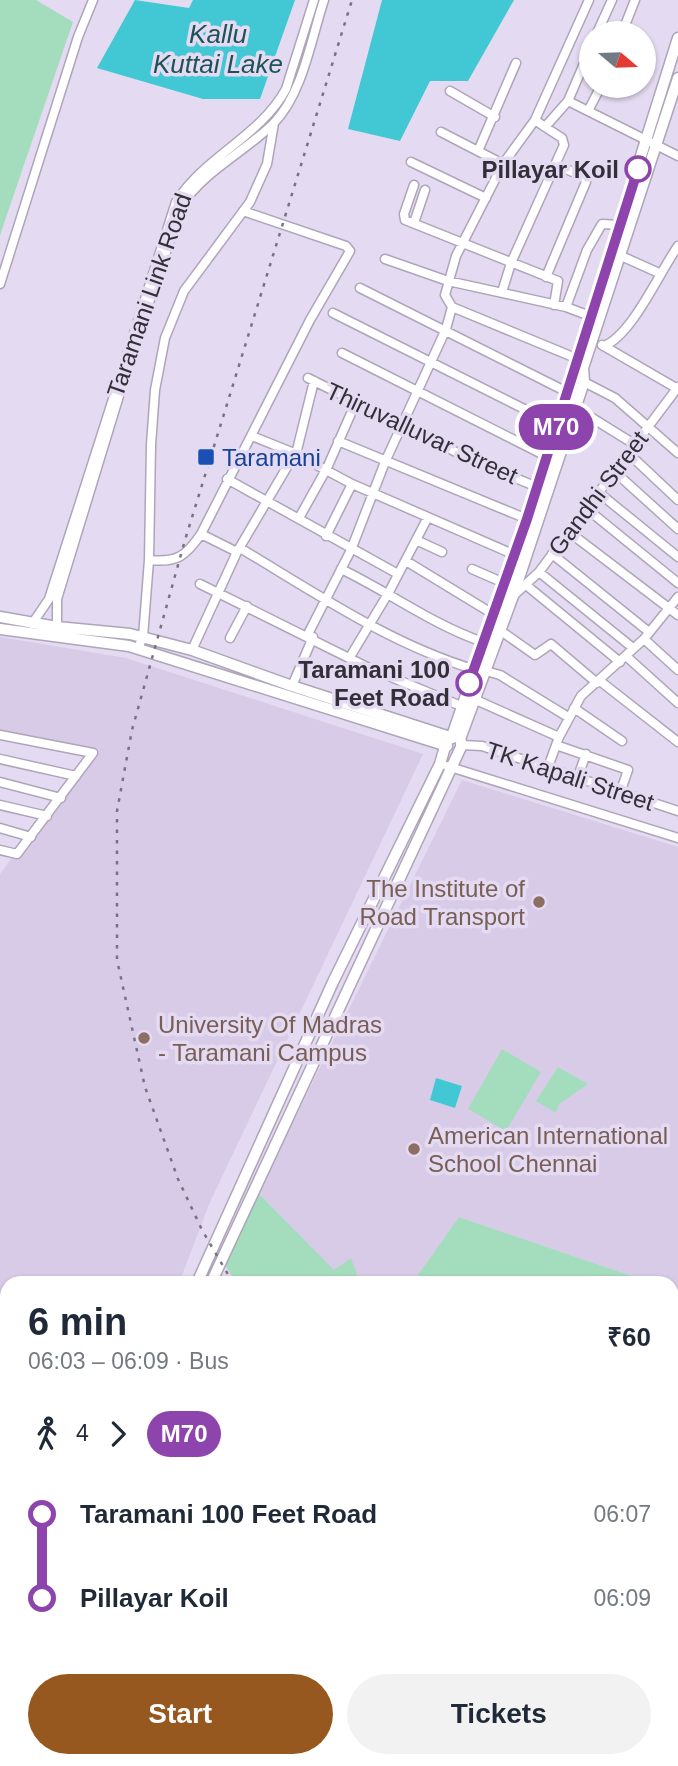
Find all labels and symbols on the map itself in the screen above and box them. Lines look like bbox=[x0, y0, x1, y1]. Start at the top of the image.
water label: Kallu Kuttai Lake bbox=[153, 19, 283, 79]
north arrow bbox=[579, 21, 656, 98]
place label: Pillayar Koil bbox=[482, 156, 619, 183]
marker: Pillayar Koil bbox=[625, 156, 651, 182]
street label: Taramani Link Road bbox=[101, 190, 197, 400]
street label: Thiruvalluvar Street bbox=[322, 377, 522, 489]
line badge: M70 bbox=[516, 404, 596, 450]
street label: Gandhi Street bbox=[543, 425, 654, 560]
place label: Taramani bbox=[222, 444, 321, 471]
marker: Taramani bbox=[196, 447, 216, 467]
place label: Taramani 100 Feet Road bbox=[298, 656, 450, 711]
marker: Taramani 100 Feet Road bbox=[456, 670, 482, 696]
street label: TK Kapali Street bbox=[483, 736, 658, 816]
place label: The Institute of Road Transport bbox=[360, 875, 525, 930]
marker: The Institute of Road Transport bbox=[531, 894, 547, 910]
place label: University Of Madras - Taramani Campus bbox=[158, 1011, 382, 1066]
marker: University Of Madras - Taramani Campus bbox=[136, 1030, 152, 1046]
place label: American International School Chennai bbox=[428, 1122, 668, 1177]
marker: American International School Chennai bbox=[406, 1141, 422, 1157]

